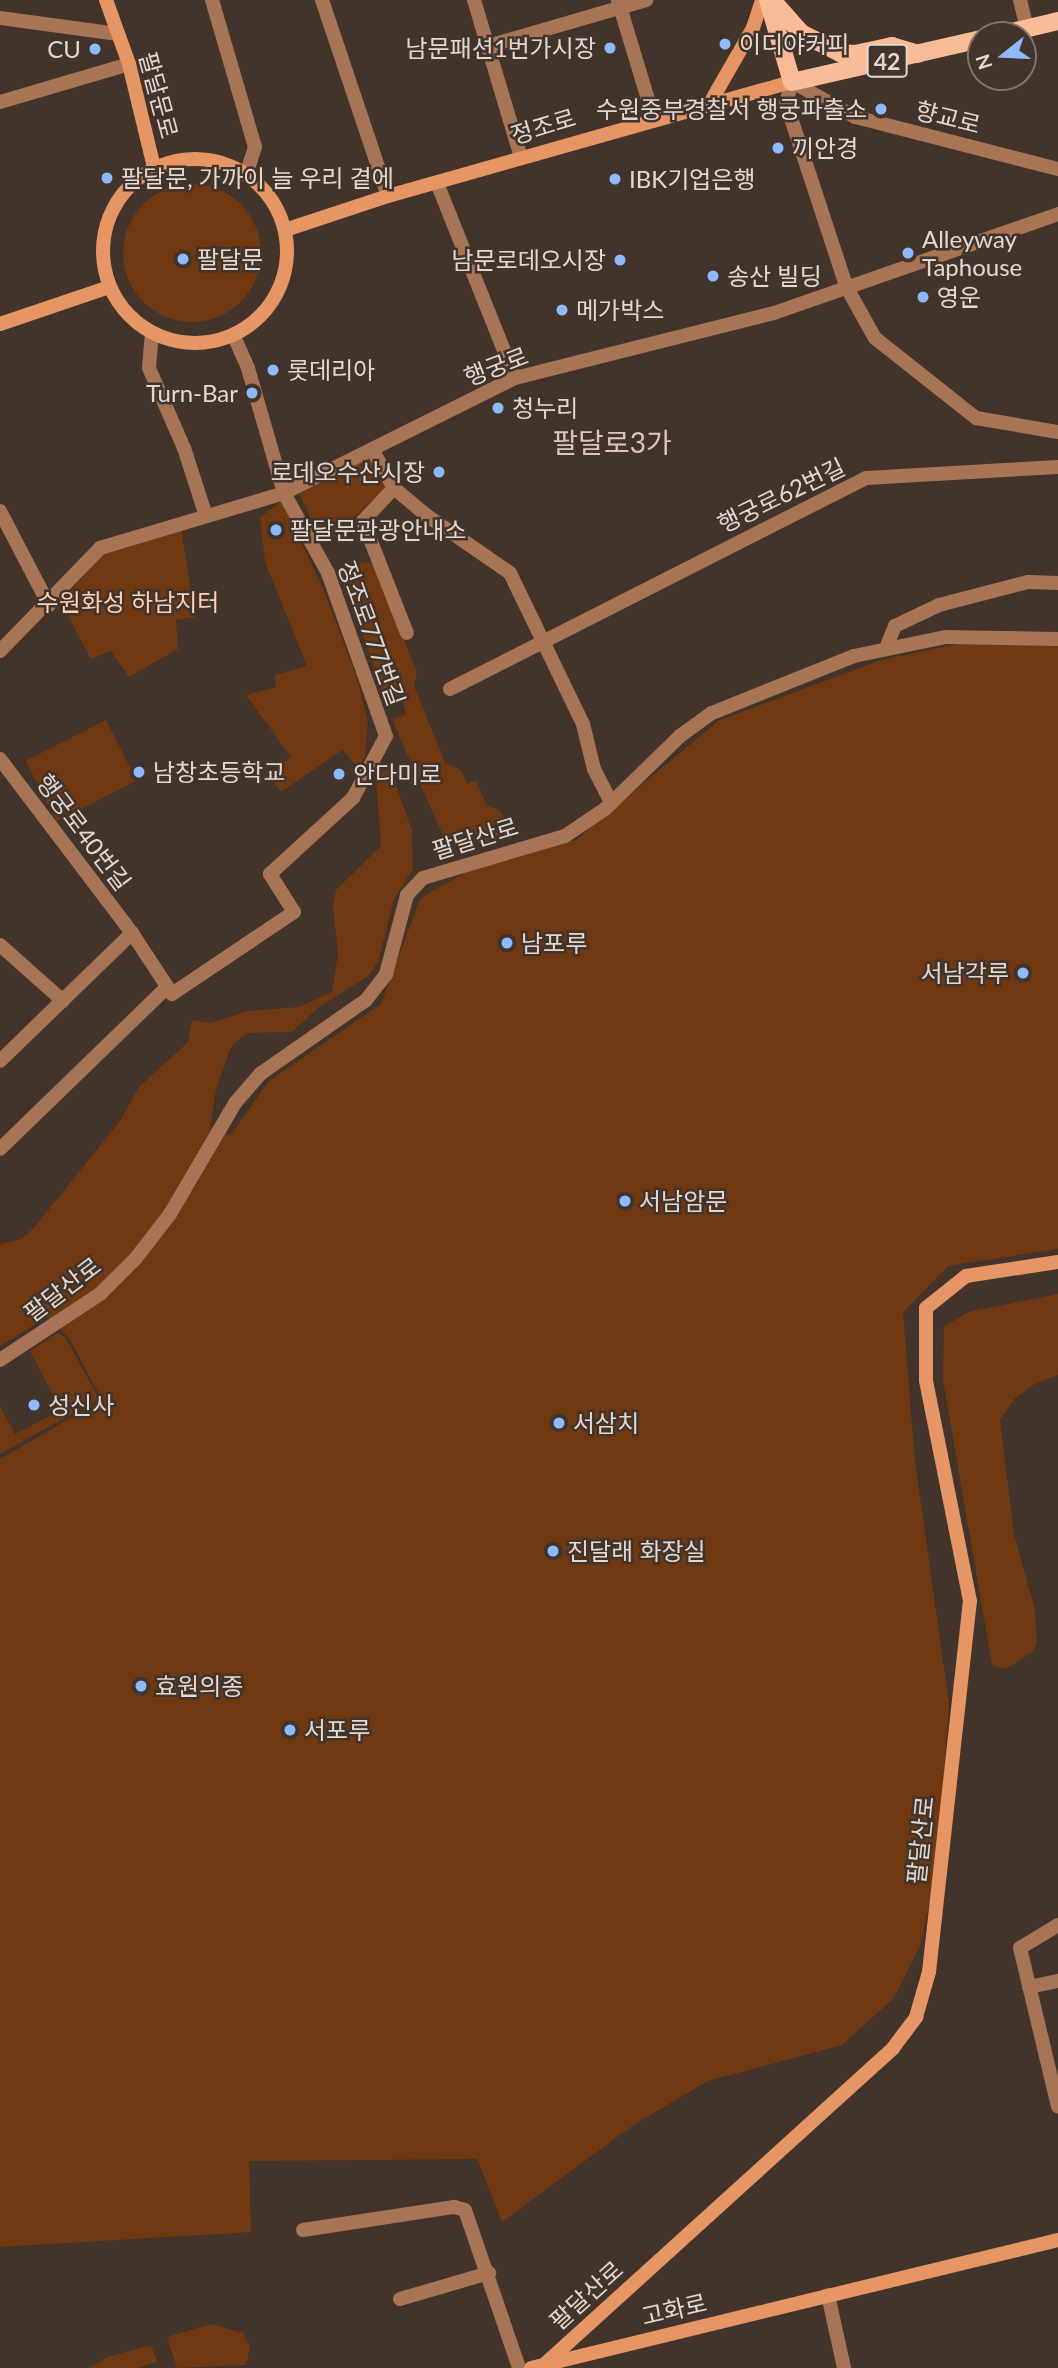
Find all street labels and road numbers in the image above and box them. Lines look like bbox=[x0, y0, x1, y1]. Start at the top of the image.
road number: 42 bbox=[866, 41, 908, 80]
street label: 팔달문로 bbox=[134, 49, 184, 141]
street label: 향교로 bbox=[912, 95, 984, 139]
street label: 정조로 bbox=[507, 103, 579, 149]
street label: 행궁로 bbox=[460, 341, 532, 391]
street label: 행궁로62번길 bbox=[713, 452, 849, 538]
street label: 정조로777번길 bbox=[332, 557, 412, 709]
street label: 행궁로40번길 bbox=[31, 768, 137, 896]
street label: 팔달산로 bbox=[429, 811, 521, 865]
street label: 팔달산로 bbox=[18, 1251, 106, 1327]
street label: 팔달산로 bbox=[901, 1795, 939, 1885]
street label: 팔달산로 bbox=[544, 2255, 628, 2335]
street label: 고화로 bbox=[638, 2288, 710, 2330]

